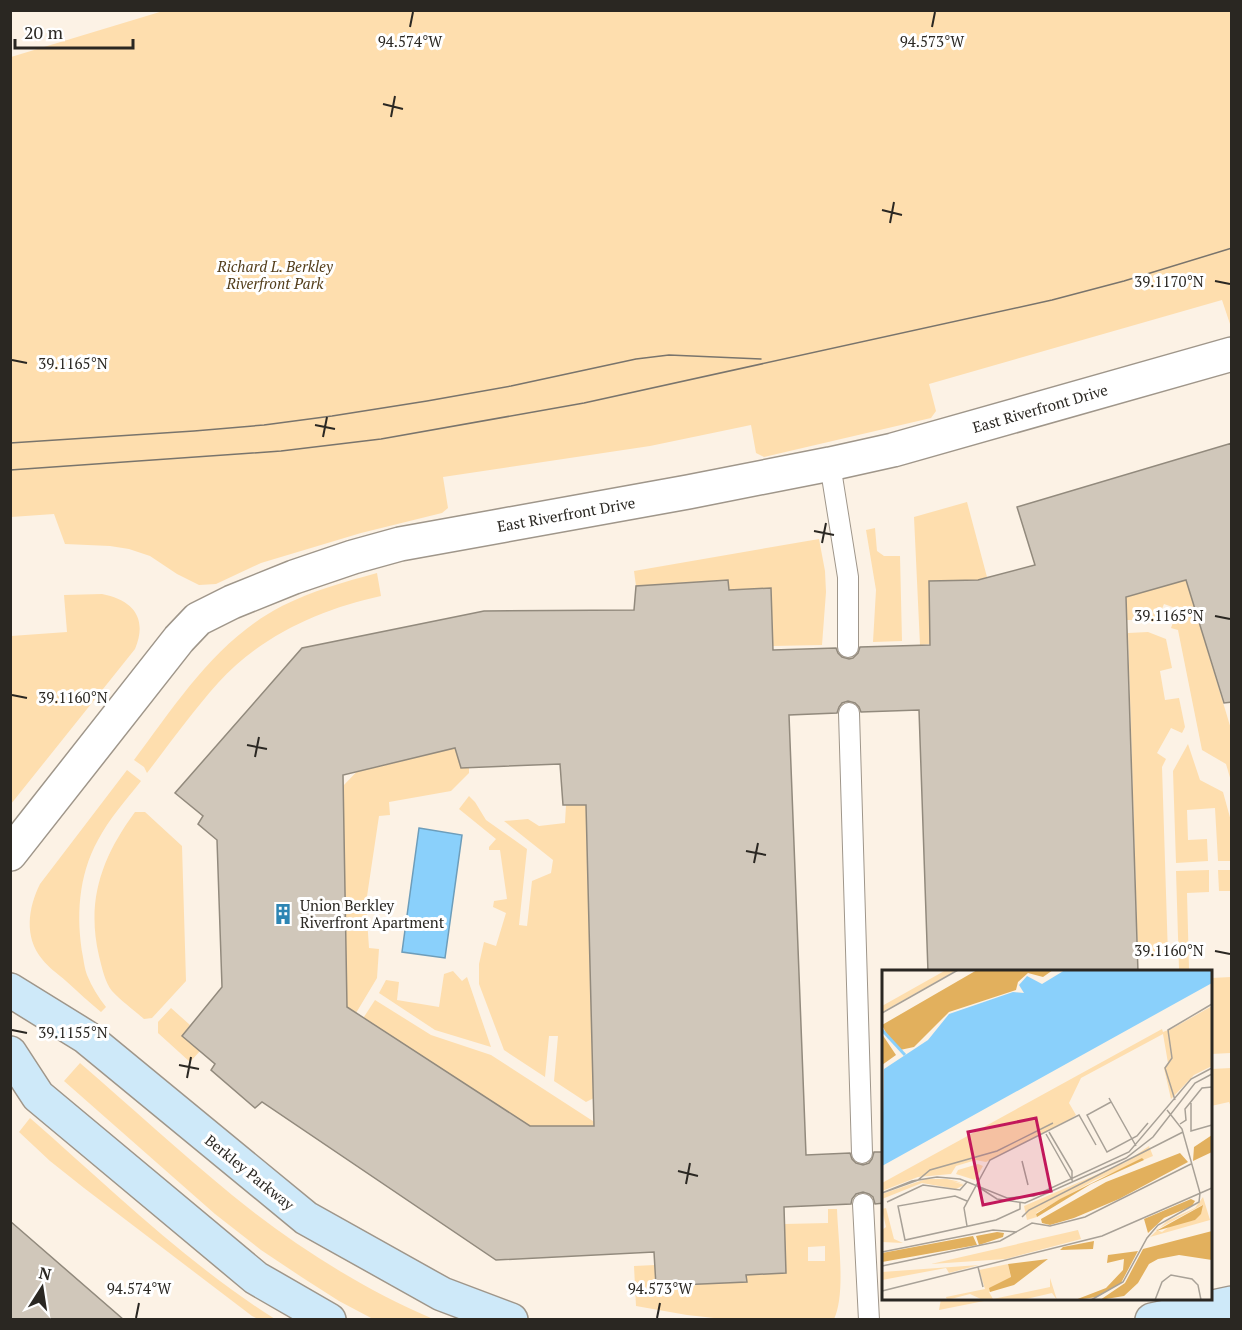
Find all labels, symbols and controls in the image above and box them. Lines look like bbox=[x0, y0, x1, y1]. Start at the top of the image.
scale bar bbox=[15, 12, 134, 50]
text: 20 m bbox=[24, 20, 64, 44]
text: 94.574°W bbox=[378, 31, 443, 51]
text: 94.573°W bbox=[900, 31, 965, 51]
park label: Richard L. Berkley Riverfront Park bbox=[216, 256, 334, 293]
text: 39.1170°N bbox=[1134, 271, 1204, 291]
text: 39.1165°N bbox=[38, 353, 108, 373]
street label: East Riverfront Drive bbox=[970, 379, 1110, 437]
street label: East Riverfront Drive bbox=[495, 492, 637, 536]
text: 39.1165°N bbox=[1134, 605, 1204, 625]
text: 39.1160°N bbox=[38, 687, 108, 707]
place label: Union Berkley Riverfront Apartment bbox=[300, 895, 445, 932]
building icon: Union Berkley Riverfront Apartment bbox=[271, 902, 295, 926]
text: 39.1160°N bbox=[1134, 940, 1204, 960]
inset map bbox=[882, 970, 1212, 1300]
text: 39.1155°N bbox=[38, 1022, 108, 1042]
street label: Berkley Parkway bbox=[201, 1130, 299, 1214]
north arrow bbox=[12, 1258, 72, 1318]
text: N bbox=[37, 1261, 53, 1285]
text: 94.574°W bbox=[107, 1278, 172, 1298]
text: 94.573°W bbox=[628, 1278, 693, 1298]

